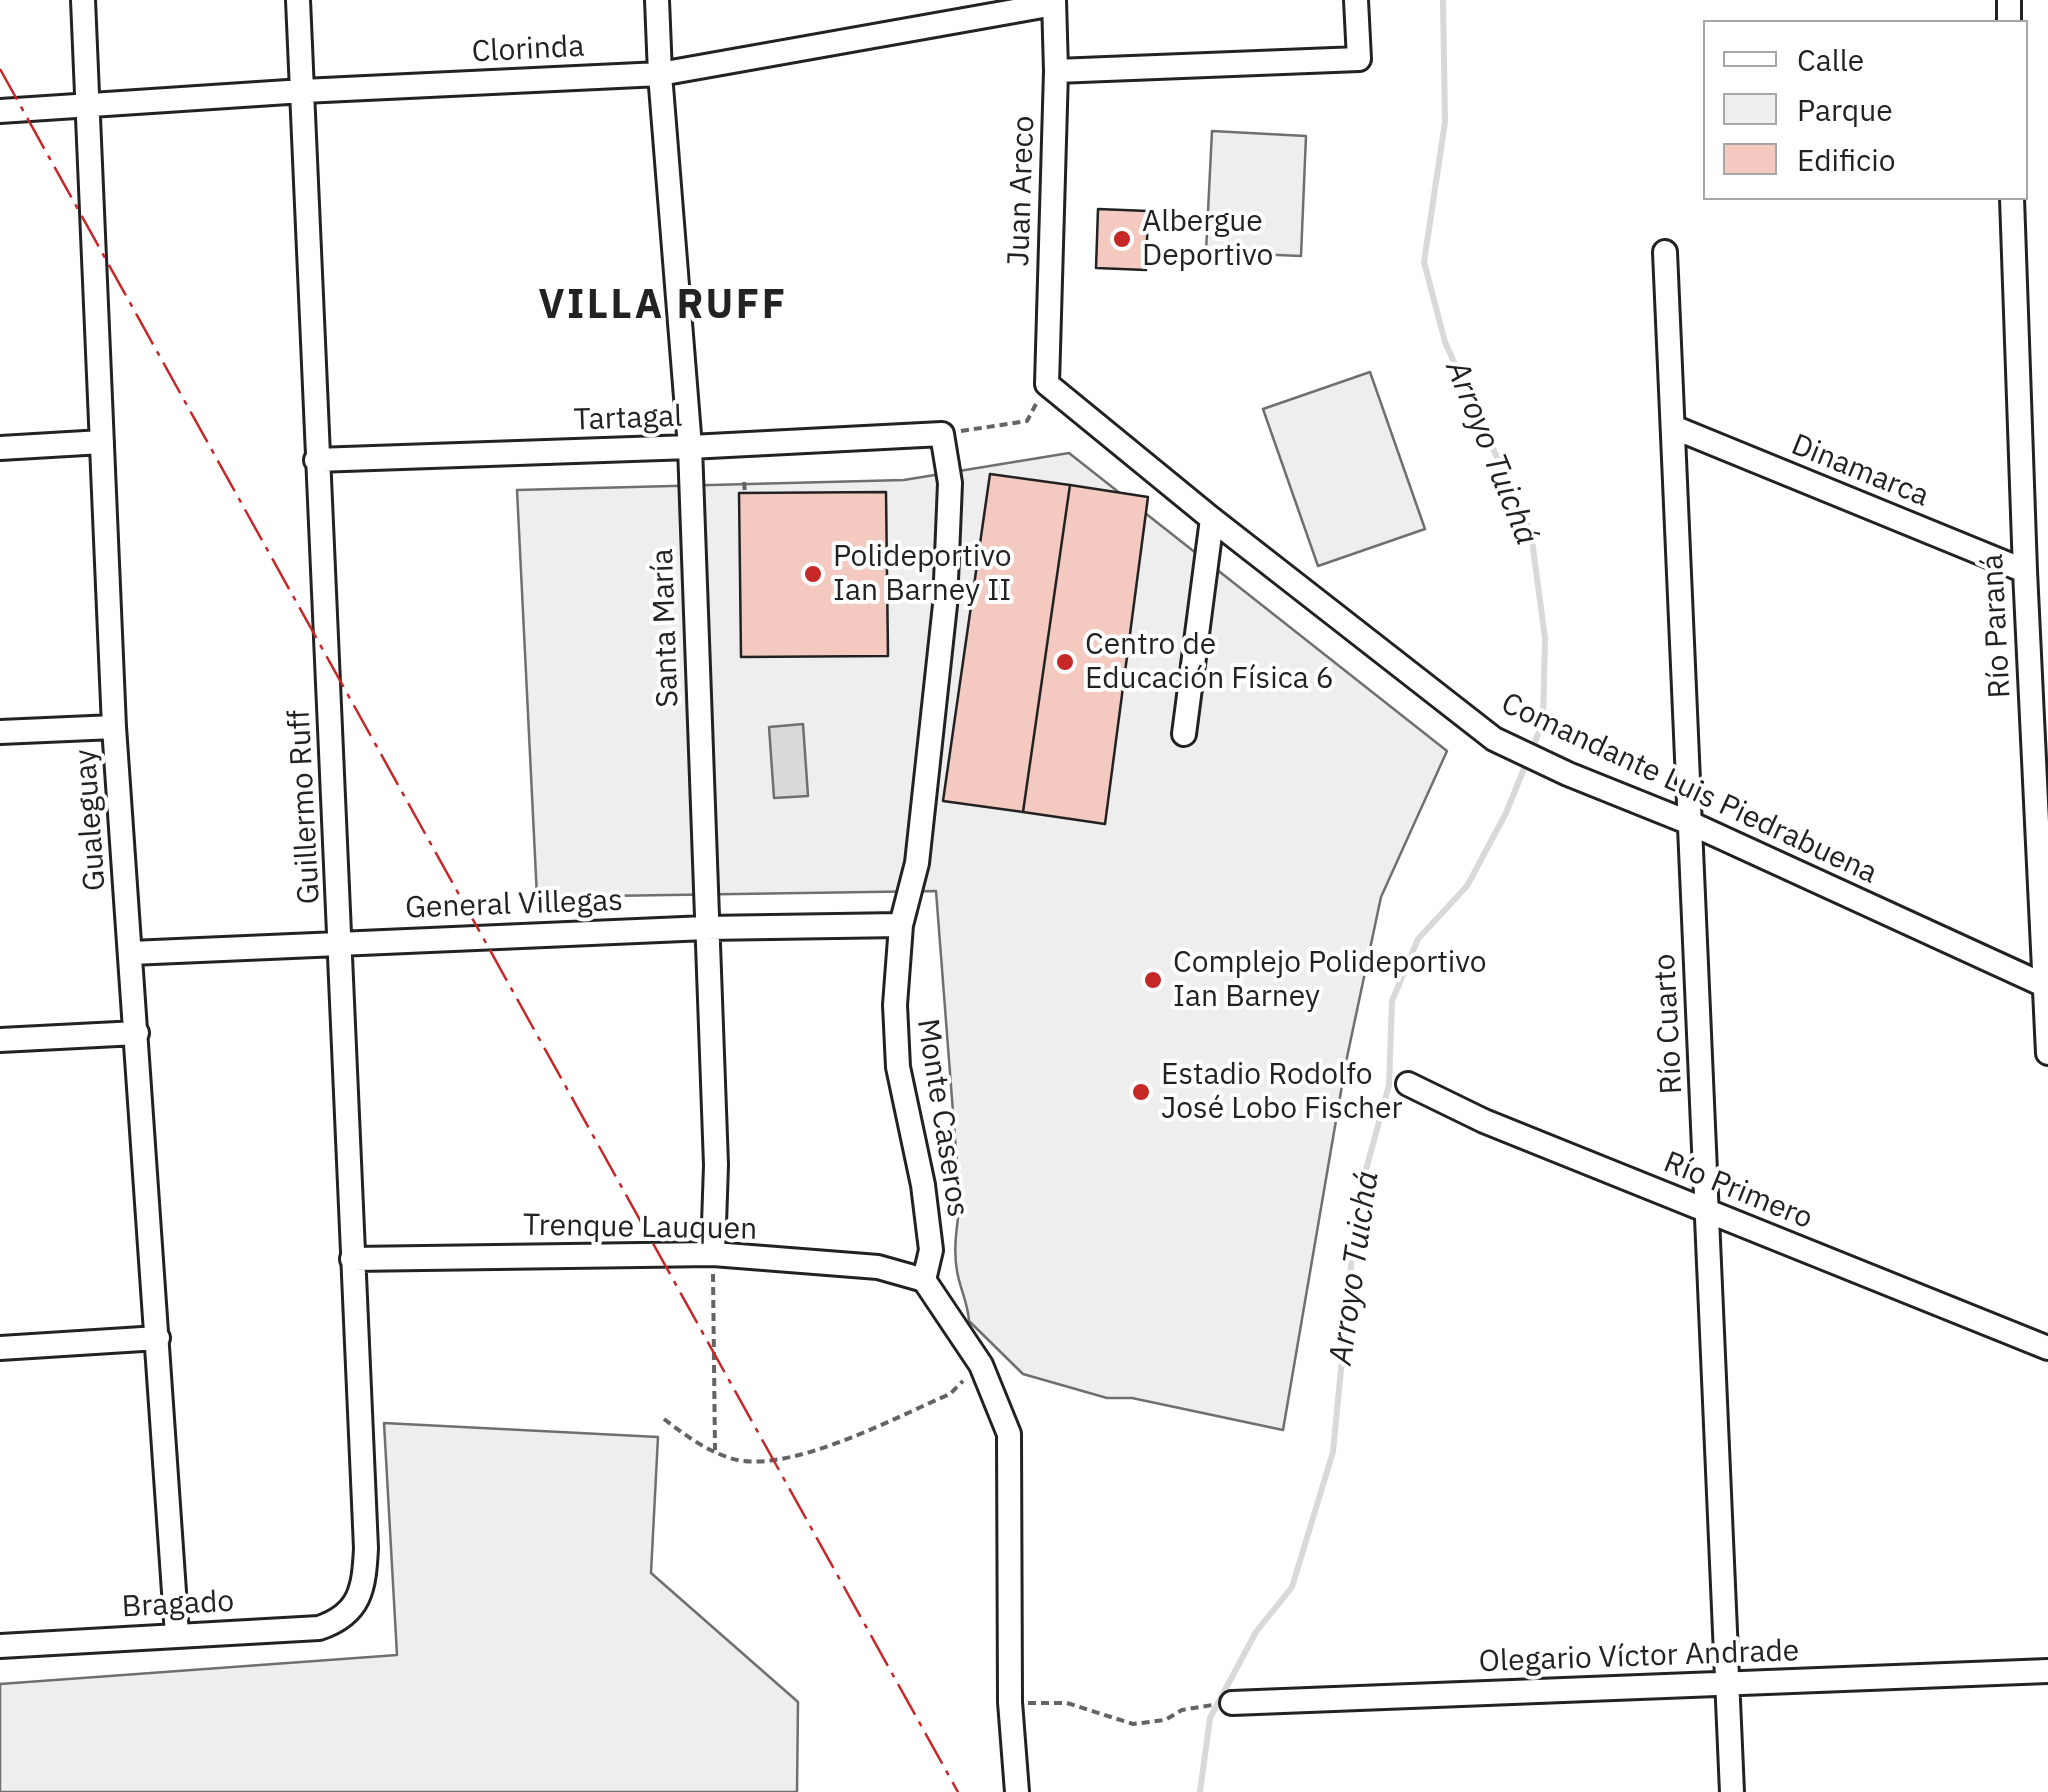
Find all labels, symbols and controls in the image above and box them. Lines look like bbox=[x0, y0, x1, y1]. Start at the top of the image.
legend bbox=[1703, 20, 2028, 200]
street label: Clorinda bbox=[471, 29, 585, 71]
text: Calle bbox=[1797, 40, 1864, 79]
text: Parque bbox=[1797, 90, 1893, 129]
street label: Juan Areco bbox=[1001, 115, 1043, 267]
text: Edificio bbox=[1797, 140, 1896, 179]
place label: Albergue Deportivo bbox=[1142, 204, 1273, 274]
marker: Albergue Deportivo bbox=[1111, 228, 1133, 250]
district label: VILLA RUFF bbox=[538, 282, 788, 330]
water label: Arroyo Tuichá bbox=[1437, 355, 1545, 551]
street label: Tartagal bbox=[573, 399, 683, 439]
street label: Dinamarca bbox=[1786, 427, 1934, 515]
place label: Polideportivo Ian Barney II bbox=[833, 539, 1012, 610]
street label: Santa María bbox=[645, 548, 687, 708]
street label: Río Paraná bbox=[1975, 553, 2019, 699]
marker: Polideportivo Ian Barney II bbox=[802, 563, 824, 585]
place label: Centro de Educación Física 6 bbox=[1085, 627, 1334, 698]
marker: Centro de Educación Física 6 bbox=[1054, 651, 1076, 673]
street label: Comandante Luis Piedrabuena bbox=[1495, 686, 1883, 892]
street label: Guillermo Ruff bbox=[282, 709, 328, 905]
street label: Gualeguay bbox=[68, 748, 114, 892]
street label: General Villegas bbox=[405, 883, 623, 927]
place label: Complejo Polideportivo Ian Barney bbox=[1173, 945, 1487, 1016]
street label: Río Cuarto bbox=[1647, 953, 1691, 1095]
marker: Complejo Polideportivo Ian Barney bbox=[1142, 969, 1164, 991]
street label: Monte Caseros bbox=[909, 1016, 975, 1220]
place label: Estadio Rodolfo José Lobo Fischer bbox=[1161, 1057, 1403, 1128]
marker: Estadio Rodolfo José Lobo Fischer bbox=[1130, 1081, 1152, 1103]
street label: Río Primero bbox=[1658, 1145, 1818, 1237]
water label: Arroyo Tuichá bbox=[1322, 1169, 1388, 1367]
street label: Trenque Lauquen bbox=[523, 1208, 757, 1248]
street label: Bragado bbox=[121, 1584, 235, 1626]
street label: Olegario Víctor Andrade bbox=[1478, 1633, 1800, 1681]

